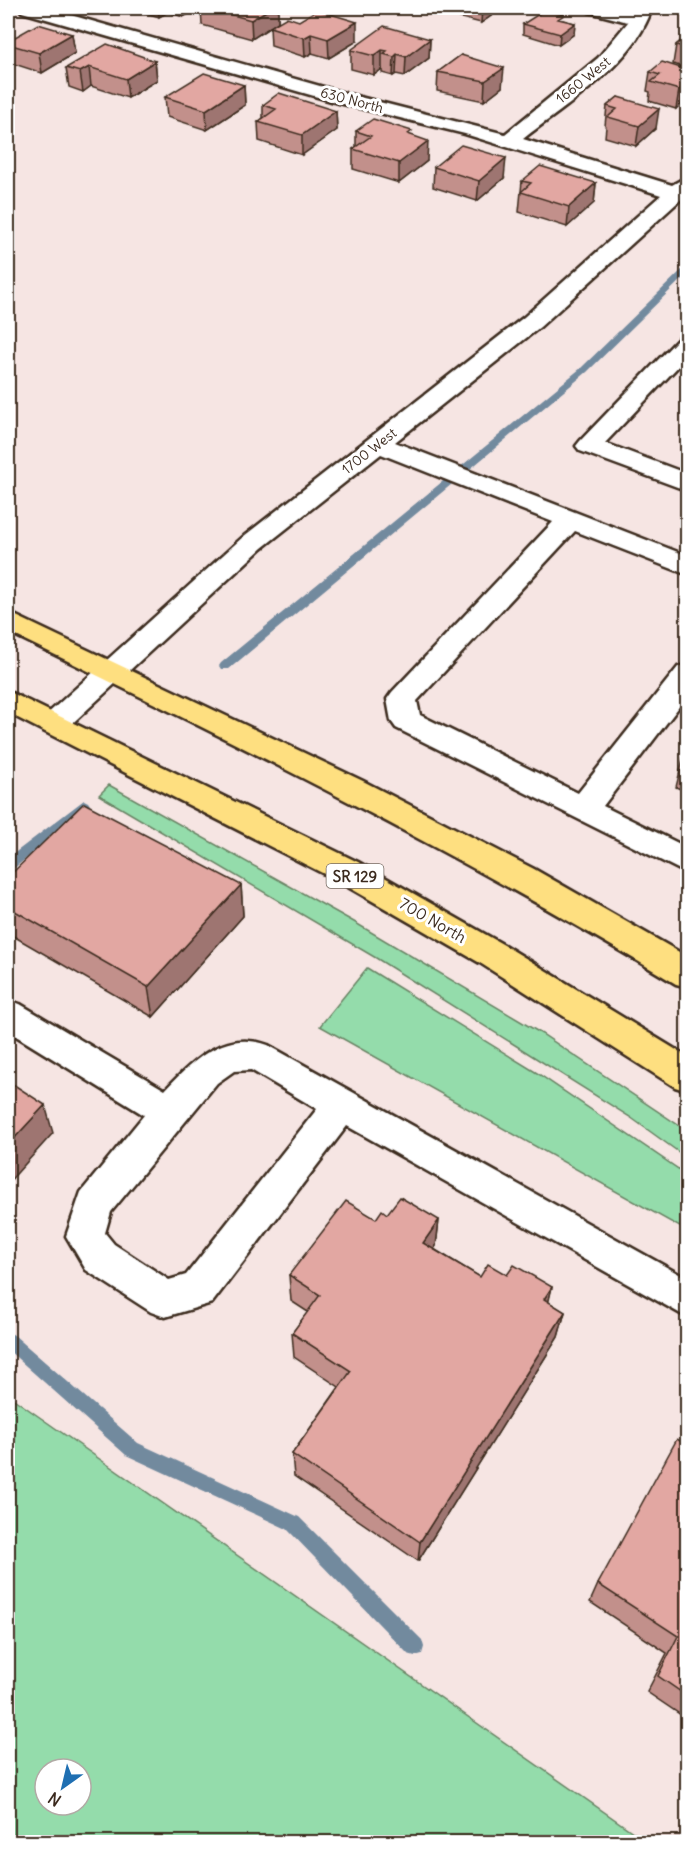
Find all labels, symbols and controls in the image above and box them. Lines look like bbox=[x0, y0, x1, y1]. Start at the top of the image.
street label: 1660 West bbox=[552, 52, 614, 107]
street label: 630 North bbox=[319, 83, 385, 117]
street label: 1700 West bbox=[338, 424, 400, 478]
road number: SR 129 bbox=[326, 864, 384, 888]
street label: 700 North bbox=[396, 893, 470, 947]
north arrow bbox=[33, 1757, 93, 1817]
text: N bbox=[44, 1788, 65, 1811]

